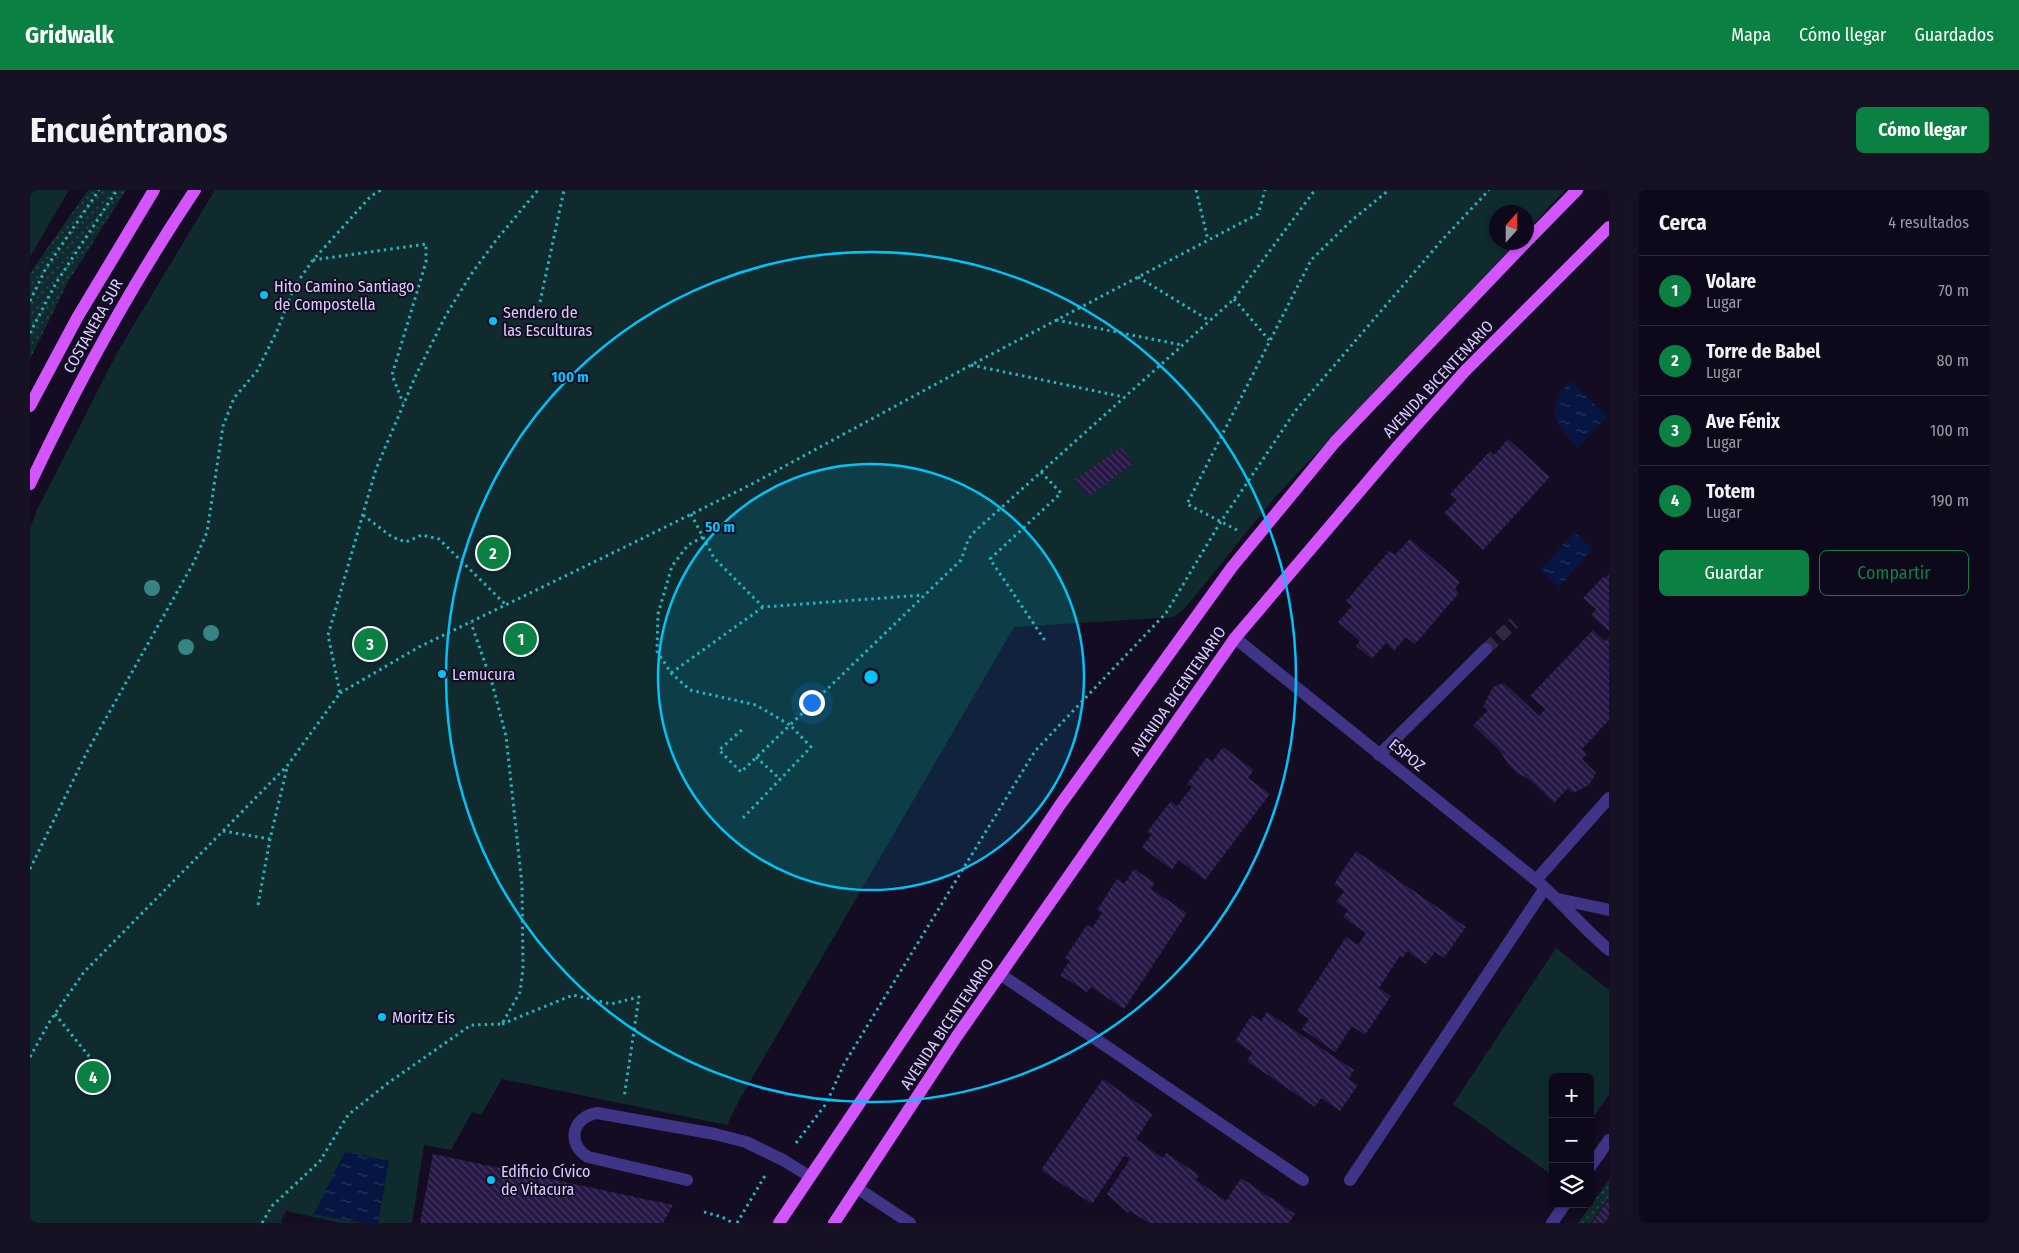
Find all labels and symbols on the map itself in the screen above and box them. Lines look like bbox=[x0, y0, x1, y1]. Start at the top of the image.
north arrow bbox=[1489, 205, 1534, 250]
street label: COSTANERA SUR bbox=[59, 275, 127, 376]
place label: Hito Camino Santiago de Compostella bbox=[274, 277, 414, 314]
marker: Hito Camino Santiago de Compostella bbox=[258, 289, 270, 301]
place label: Sendero de las Esculturas bbox=[503, 303, 592, 340]
marker: Sendero de las Esculturas bbox=[487, 315, 499, 327]
street label: AVENIDA BICENTENARIO bbox=[1379, 316, 1497, 442]
text: 100 m bbox=[551, 368, 589, 386]
text: 50 m bbox=[705, 518, 735, 536]
pin: 2 bbox=[477, 534, 509, 572]
pin: 1 bbox=[505, 620, 537, 658]
street label: AVENIDA BICENTENARIO bbox=[1126, 623, 1230, 759]
pin: 3 bbox=[354, 625, 386, 663]
place label: Lemucura bbox=[452, 665, 515, 684]
marker: Lemucura bbox=[436, 668, 448, 680]
centre of rings bbox=[862, 668, 880, 686]
your location bbox=[799, 690, 825, 716]
street label: ESPOZ bbox=[1385, 735, 1429, 775]
street label: AVENIDA BICENTENARIO bbox=[896, 955, 998, 1093]
place label: Moritz Eis bbox=[392, 1008, 455, 1027]
marker: Moritz Eis bbox=[376, 1011, 388, 1023]
pin: 4 bbox=[77, 1058, 109, 1096]
place label: Edificio Cívico de Vitacura bbox=[501, 1162, 591, 1199]
marker: Edificio Cívico de Vitacura bbox=[485, 1174, 497, 1186]

